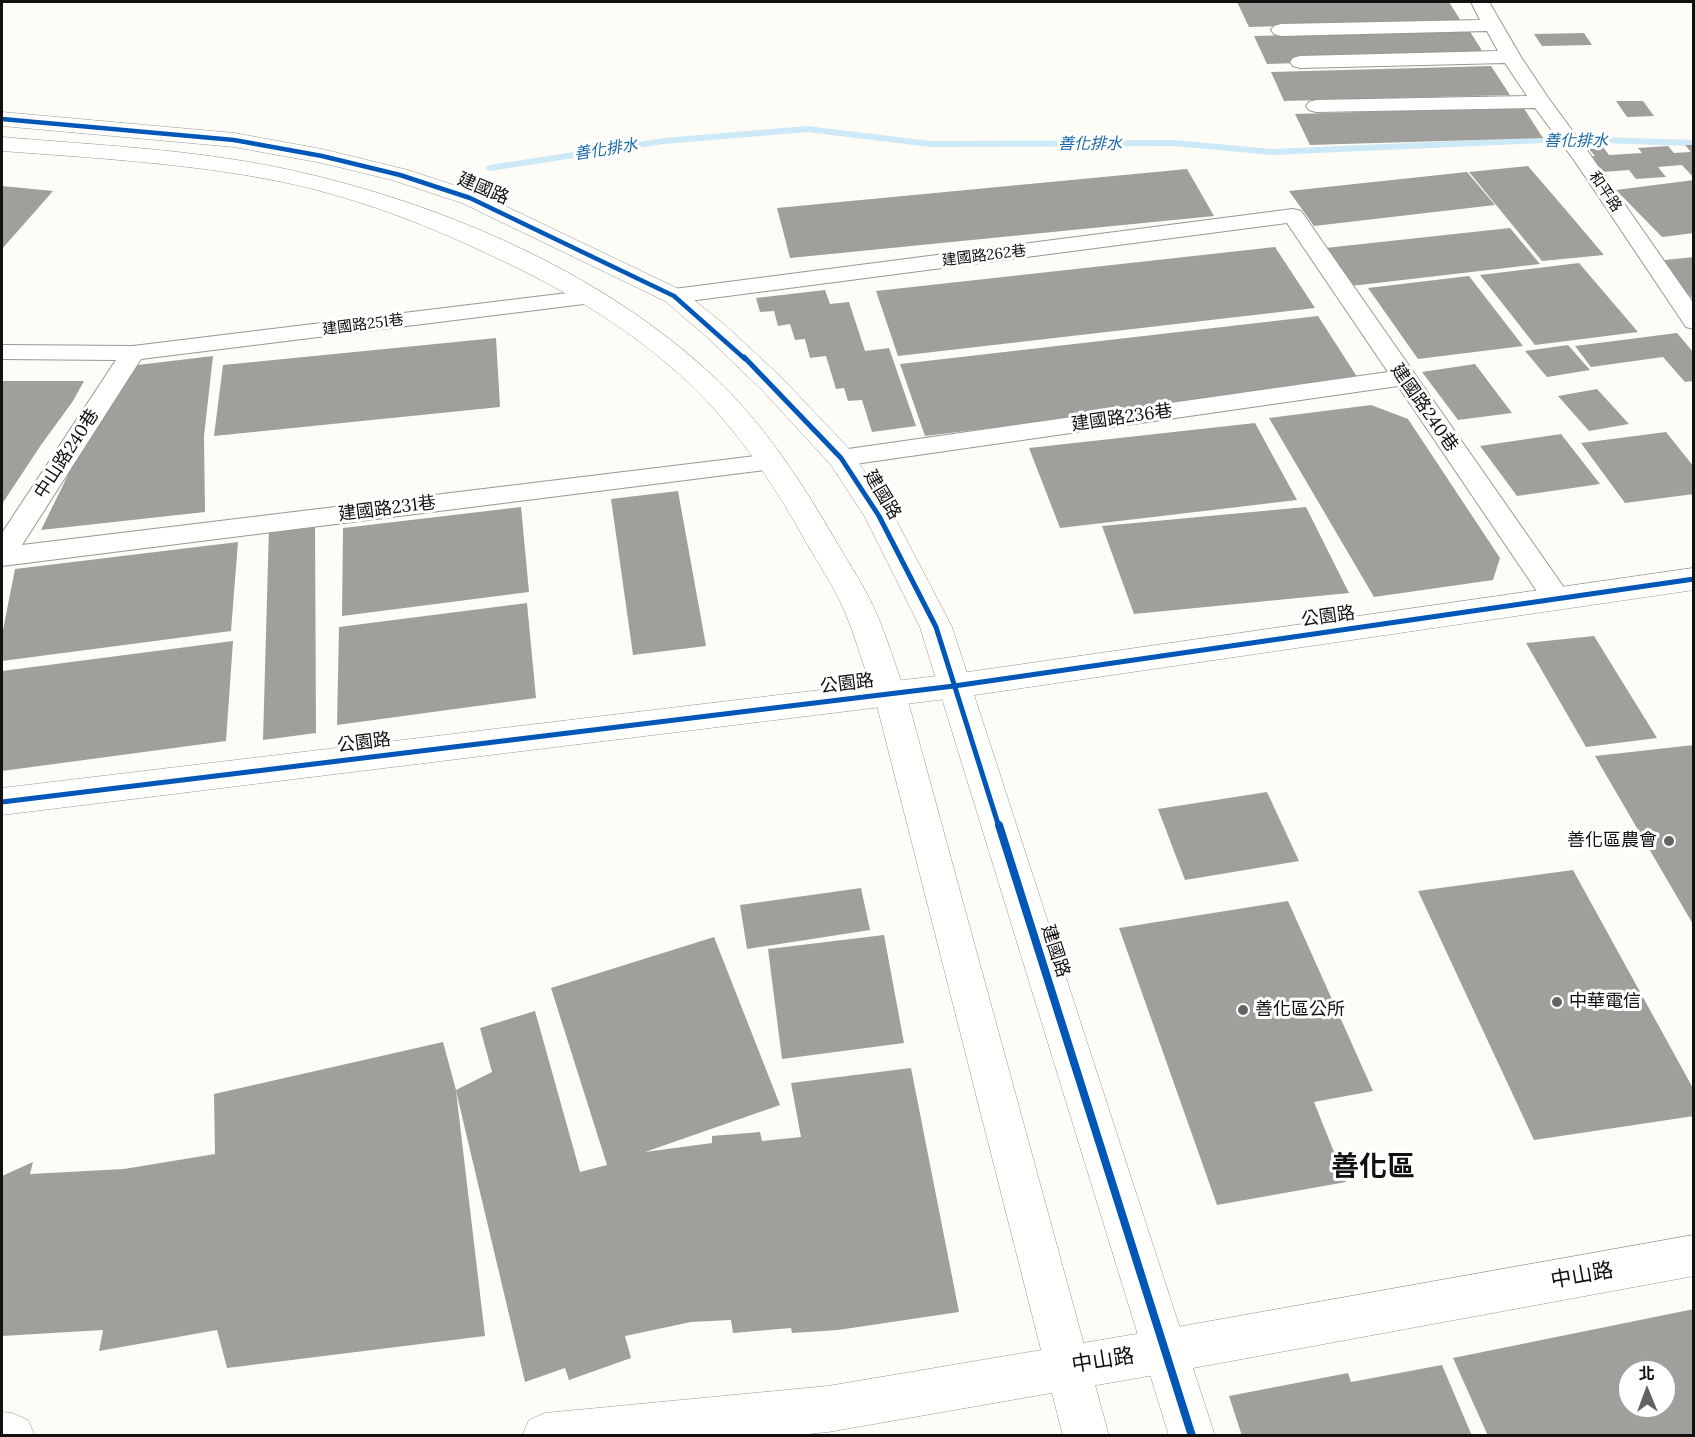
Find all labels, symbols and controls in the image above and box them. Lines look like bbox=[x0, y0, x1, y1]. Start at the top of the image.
water label: 善化排水 bbox=[1544, 131, 1608, 151]
water label: 善化排水 bbox=[1058, 134, 1122, 154]
water label: 善化排水 bbox=[573, 136, 639, 164]
street label: 和平路 bbox=[1585, 168, 1625, 216]
street label: 建國路 bbox=[454, 169, 512, 209]
street label: 建國路262巷 bbox=[941, 242, 1027, 270]
street label: 建國路251巷 bbox=[321, 311, 405, 339]
street label: 建國路240巷 bbox=[1386, 360, 1462, 456]
street label: 建國路236巷 bbox=[1070, 400, 1174, 436]
street label: 中山路240巷 bbox=[30, 405, 104, 503]
street label: 建國路 bbox=[859, 466, 905, 524]
street label: 建國路231巷 bbox=[337, 492, 437, 526]
street label: 公園路 bbox=[1300, 603, 1356, 631]
street label: 公園路 bbox=[819, 670, 875, 698]
street label: 公園路 bbox=[336, 729, 392, 757]
place label: 善化區農會 bbox=[1567, 830, 1657, 852]
marker: 善化區農會 bbox=[1662, 834, 1676, 848]
street label: 建國路 bbox=[1036, 922, 1074, 980]
place label: 中華電信 bbox=[1569, 991, 1641, 1013]
marker: 中華電信 bbox=[1550, 995, 1564, 1009]
place label: 善化區公所 bbox=[1255, 999, 1345, 1021]
marker: 善化區公所 bbox=[1236, 1003, 1250, 1017]
district label: 善化區 bbox=[1331, 1151, 1415, 1185]
street label: 中山路 bbox=[1549, 1258, 1615, 1294]
street label: 中山路 bbox=[1070, 1344, 1136, 1378]
north arrow bbox=[1617, 1359, 1677, 1419]
text: 北 bbox=[1639, 1363, 1655, 1383]

